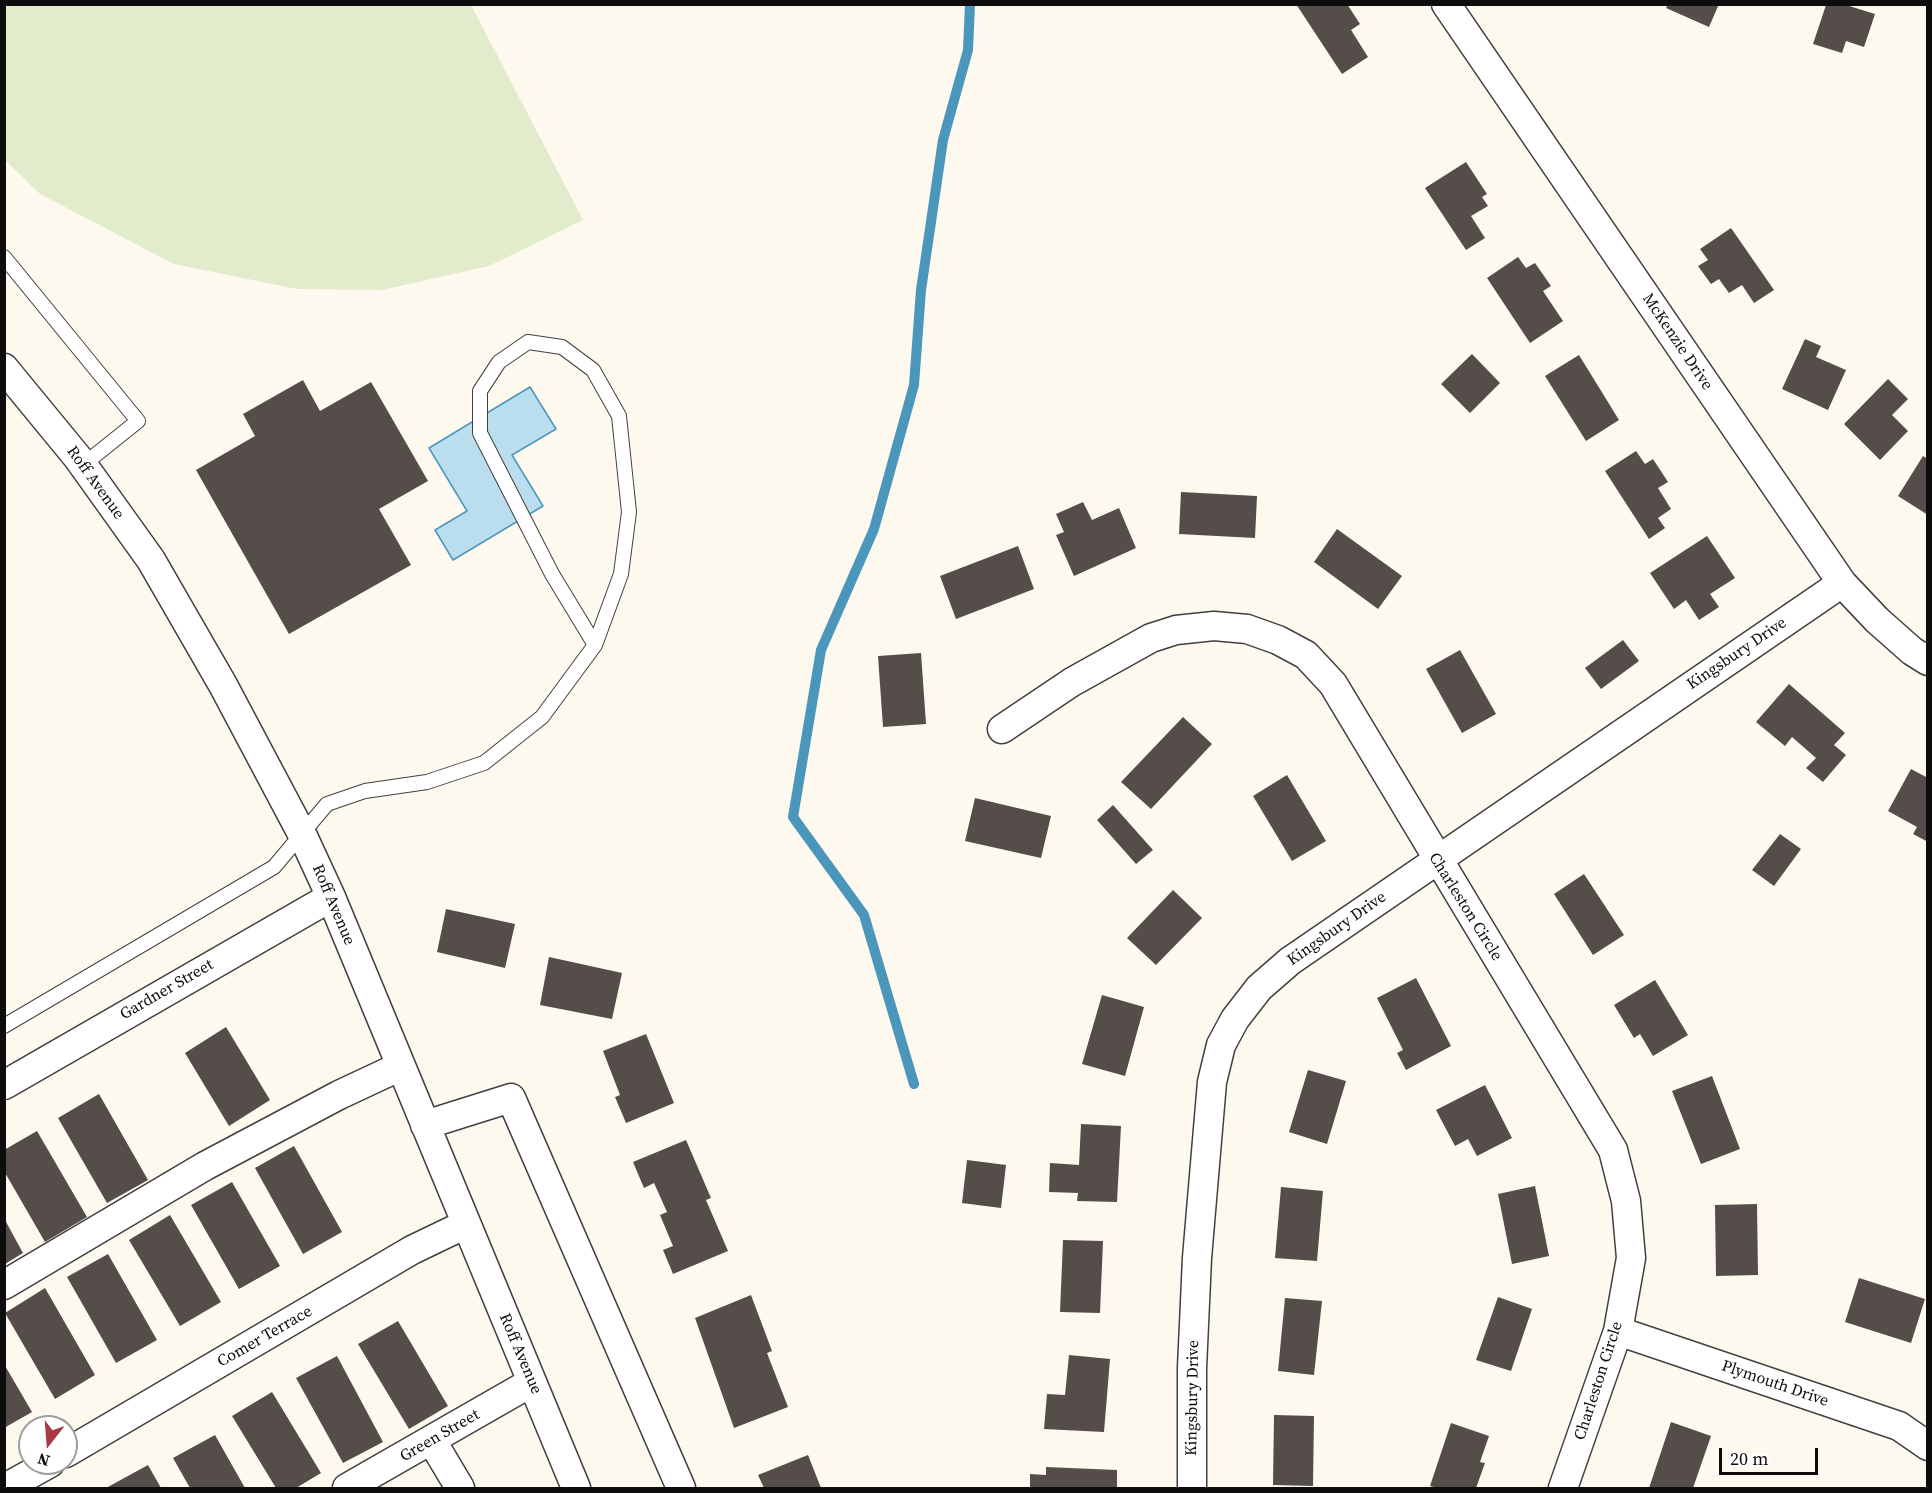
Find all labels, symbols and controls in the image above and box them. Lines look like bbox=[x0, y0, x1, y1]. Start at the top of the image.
street label: McKenzie Drive bbox=[1638, 290, 1716, 394]
street label: Roff Avenue bbox=[62, 443, 128, 523]
street label: Kingsbury Drive bbox=[1684, 614, 1790, 694]
street label: Charleston Circle bbox=[1424, 849, 1506, 965]
street label: Roff Avenue bbox=[307, 862, 359, 948]
street label: Kingsbury Drive bbox=[1284, 888, 1390, 970]
street label: Gardner Street bbox=[117, 956, 217, 1024]
street label: Comer Terrace bbox=[214, 1302, 316, 1372]
street label: Roff Avenue bbox=[494, 1311, 546, 1397]
street label: Charleston Circle bbox=[1571, 1319, 1627, 1443]
street label: Kingsbury Drive bbox=[1182, 1340, 1204, 1456]
street label: Plymouth Drive bbox=[1719, 1357, 1831, 1411]
street label: Green Street bbox=[397, 1406, 483, 1466]
north arrow bbox=[18, 1415, 78, 1475]
scale bar bbox=[1722, 1436, 1821, 1474]
text: 20 m bbox=[1730, 1446, 1768, 1471]
text: N bbox=[35, 1448, 52, 1473]

